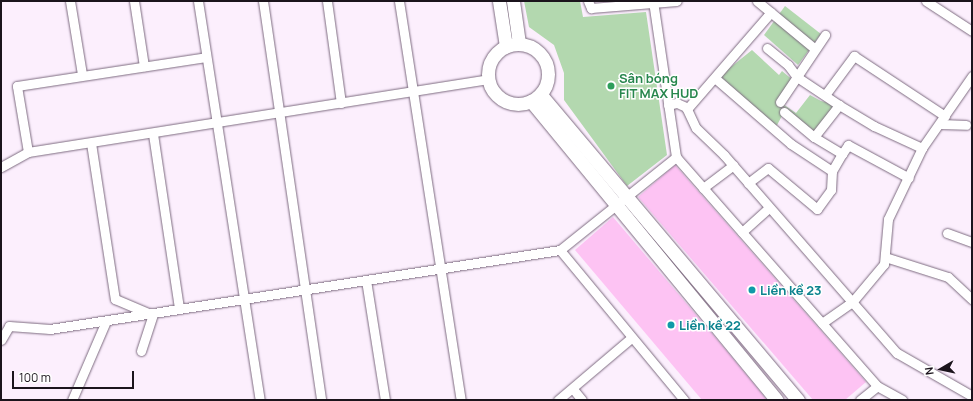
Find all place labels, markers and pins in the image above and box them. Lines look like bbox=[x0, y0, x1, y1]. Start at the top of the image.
place label: Sân bóng FIT MAX HUD bbox=[619, 71, 699, 102]
marker: Sân bóng FIT MAX HUD bbox=[606, 81, 616, 91]
place label: Liền kề 23 bbox=[760, 282, 822, 298]
marker: Liền kề 23 bbox=[747, 285, 757, 295]
place label: Liền kề 22 bbox=[679, 317, 741, 333]
marker: Liền kề 22 bbox=[666, 320, 676, 330]

